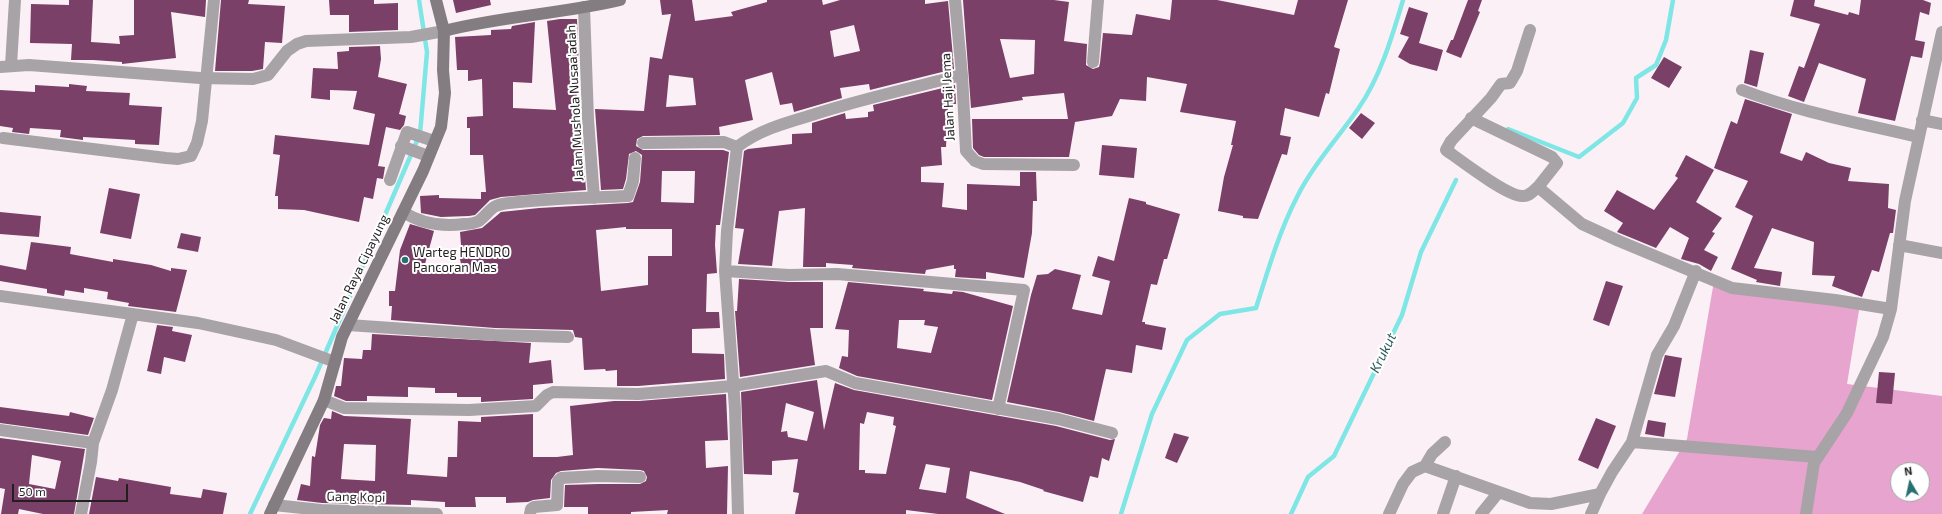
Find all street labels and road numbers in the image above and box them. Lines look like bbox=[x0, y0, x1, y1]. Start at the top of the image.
street label: Jalan Mushola Nusaa'adah bbox=[563, 24, 587, 182]
street label: Jalan Haji Jema bbox=[938, 53, 958, 141]
street label: Jalan Raya Cipayung bbox=[326, 212, 392, 326]
street label: Gang Kopi bbox=[327, 489, 385, 505]

